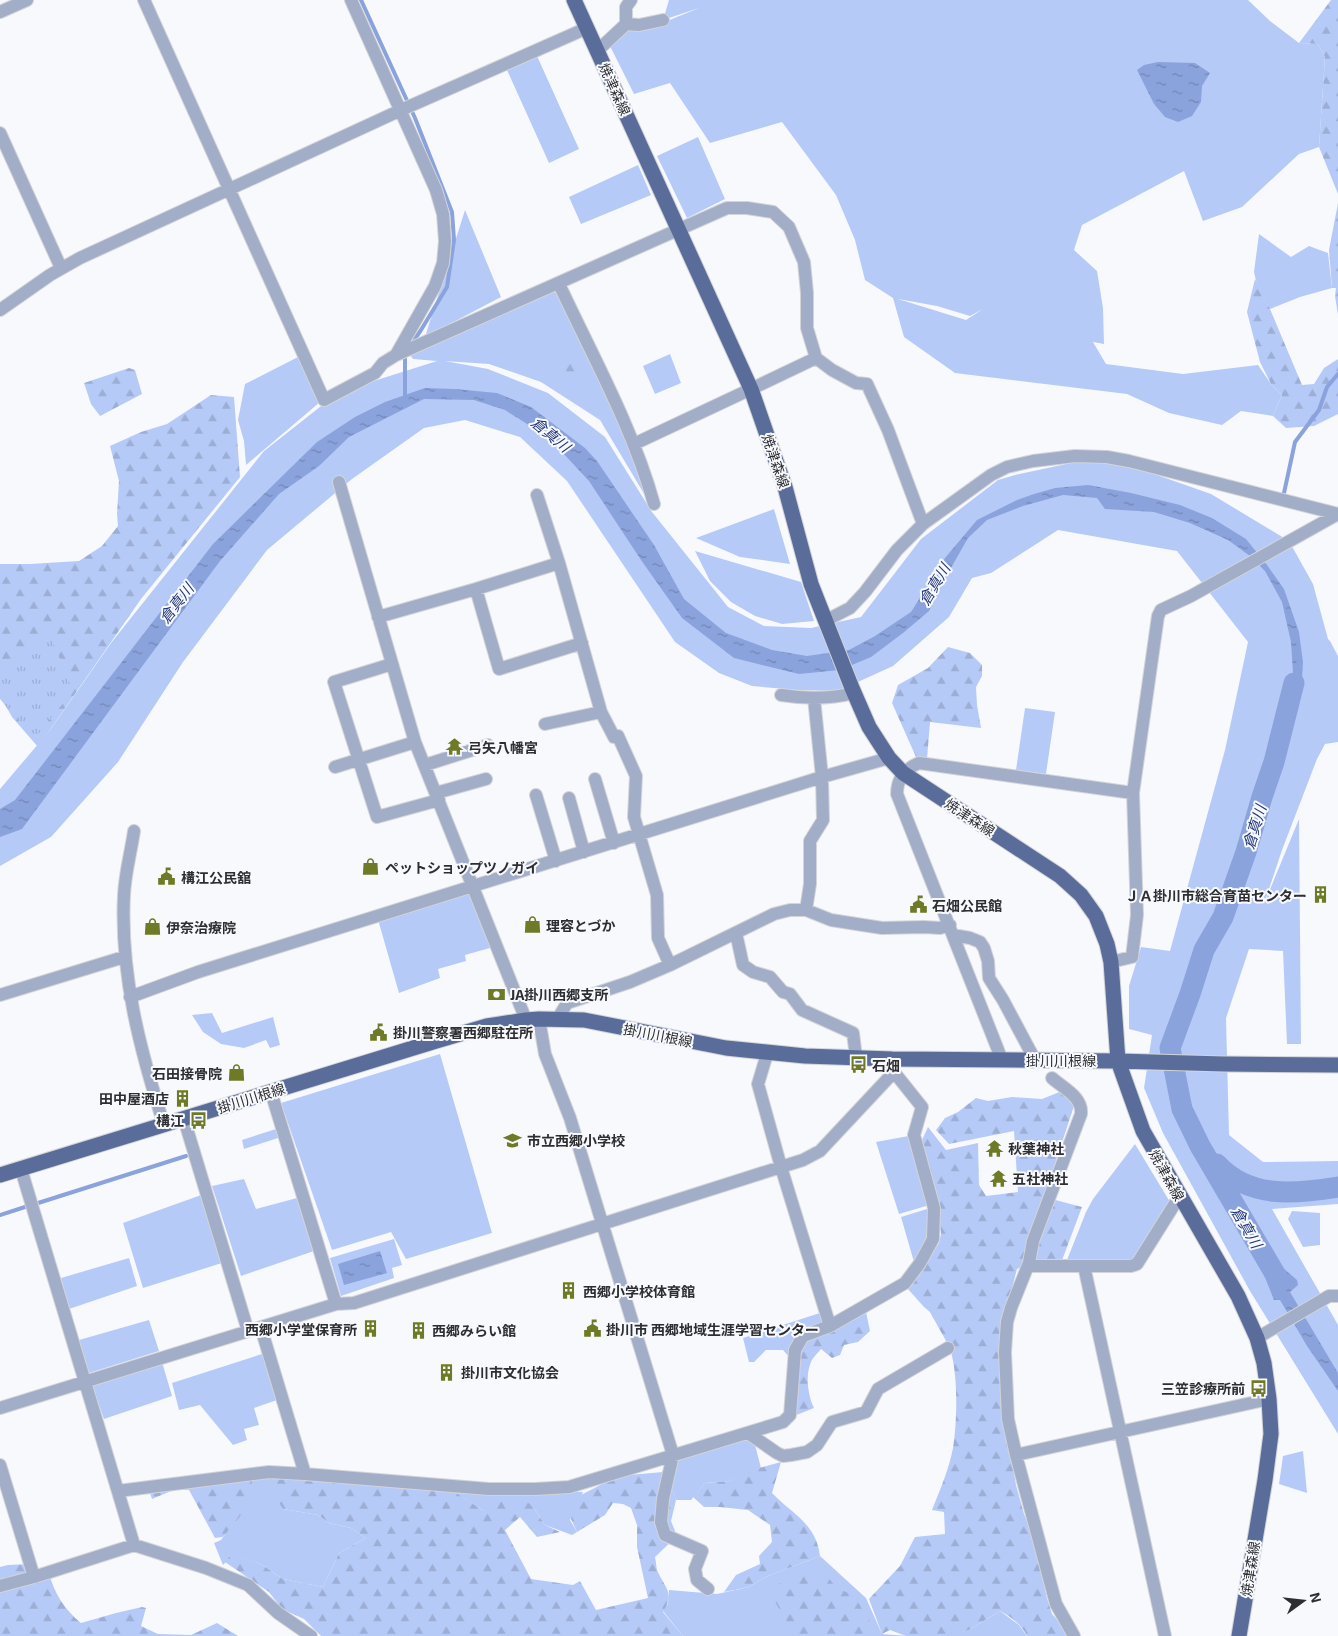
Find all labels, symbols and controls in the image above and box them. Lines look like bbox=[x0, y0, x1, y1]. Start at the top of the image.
street label: 焼津森線 bbox=[596, 60, 634, 118]
water label: 倉真川 bbox=[528, 413, 576, 457]
street label: 焼津森線 bbox=[759, 432, 793, 490]
water label: 倉真川 bbox=[915, 558, 954, 608]
water label: 倉真川 bbox=[155, 578, 198, 626]
temple icon: 弓矢八幡宮 bbox=[444, 737, 464, 757]
place label: 弓矢八幡宮 bbox=[468, 739, 538, 756]
street label: 焼津森線 bbox=[942, 795, 998, 839]
water label: 倉真川 bbox=[1239, 801, 1270, 851]
shop icon: ペットショップツノガイ bbox=[361, 857, 381, 877]
place label: ペットショップツノガイ bbox=[385, 859, 539, 876]
public building icon: 構江公民舘 bbox=[157, 867, 177, 887]
place label: 構江公民舘 bbox=[181, 869, 251, 886]
building icon: ＪＡ掛川市総合育苗センター bbox=[1311, 885, 1331, 905]
place label: ＪＡ掛川市総合育苗センター bbox=[1125, 887, 1307, 904]
public building icon: 石畑公民館 bbox=[908, 895, 928, 915]
place label: 石畑公民館 bbox=[932, 897, 1002, 914]
shop icon: 理容とづか bbox=[522, 915, 542, 935]
shop icon: 伊奈治療院 bbox=[142, 917, 162, 937]
place label: 理容とづか bbox=[546, 917, 615, 934]
place label: 伊奈治療院 bbox=[166, 919, 236, 936]
bank icon: JA掛川西郷支所 bbox=[486, 984, 506, 1004]
place label: JA掛川西郷支所 bbox=[510, 986, 608, 1003]
street label: 掛川川根線 bbox=[622, 1020, 694, 1050]
public building icon: 掛川警察署西郷駐在所 bbox=[369, 1022, 389, 1042]
place label: 掛川警察署西郷駐在所 bbox=[393, 1024, 533, 1041]
street label: 掛川川根線 bbox=[1026, 1052, 1096, 1069]
bus stop icon: 石畑 bbox=[848, 1055, 868, 1075]
place label: 石畑 bbox=[872, 1057, 900, 1074]
shop icon: 石田接骨院 bbox=[226, 1063, 246, 1083]
place label: 石田接骨院 bbox=[152, 1065, 222, 1082]
street label: 掛川川根線 bbox=[215, 1080, 287, 1116]
building icon: 田中屋酒店 bbox=[173, 1088, 193, 1108]
place label: 田中屋酒店 bbox=[99, 1090, 169, 1107]
bus stop icon: 構江 bbox=[188, 1110, 208, 1130]
place label: 構江 bbox=[156, 1112, 184, 1129]
school or university icon: 市立西郷小学校 bbox=[503, 1130, 523, 1150]
place label: 市立西郷小学校 bbox=[527, 1132, 625, 1149]
temple icon: 秋葉神社 bbox=[984, 1138, 1004, 1158]
place label: 秋葉神社 bbox=[1008, 1140, 1064, 1157]
street label: 焼津森線 bbox=[1146, 1146, 1188, 1204]
temple icon: 五社神社 bbox=[988, 1168, 1008, 1188]
place label: 五社神社 bbox=[1012, 1170, 1068, 1187]
water label: 倉真川 bbox=[1228, 1203, 1267, 1253]
building icon: 西郷小学校体育館 bbox=[559, 1281, 579, 1301]
place label: 西郷小学校体育館 bbox=[583, 1283, 695, 1300]
building icon: 西郷小学堂保育所 bbox=[361, 1319, 381, 1339]
public building icon: 掛川市 西郷地域生涯学習センター bbox=[582, 1319, 602, 1339]
building icon: 西郷みらい館 bbox=[408, 1320, 428, 1340]
place label: 西郷小学堂保育所 bbox=[245, 1321, 357, 1338]
place label: 掛川市 西郷地域生涯学習センター bbox=[606, 1321, 819, 1338]
place label: 西郷みらい館 bbox=[432, 1322, 516, 1339]
building icon: 掛川市文化協会 bbox=[437, 1362, 457, 1382]
place label: 掛川市文化協会 bbox=[461, 1364, 559, 1381]
bus stop icon: 三笠診療所前 bbox=[1249, 1378, 1269, 1398]
place label: 三笠診療所前 bbox=[1161, 1380, 1245, 1397]
street label: 焼津森線 bbox=[1237, 1540, 1263, 1598]
north arrow bbox=[1278, 1576, 1328, 1626]
text: N bbox=[1307, 1590, 1326, 1605]

